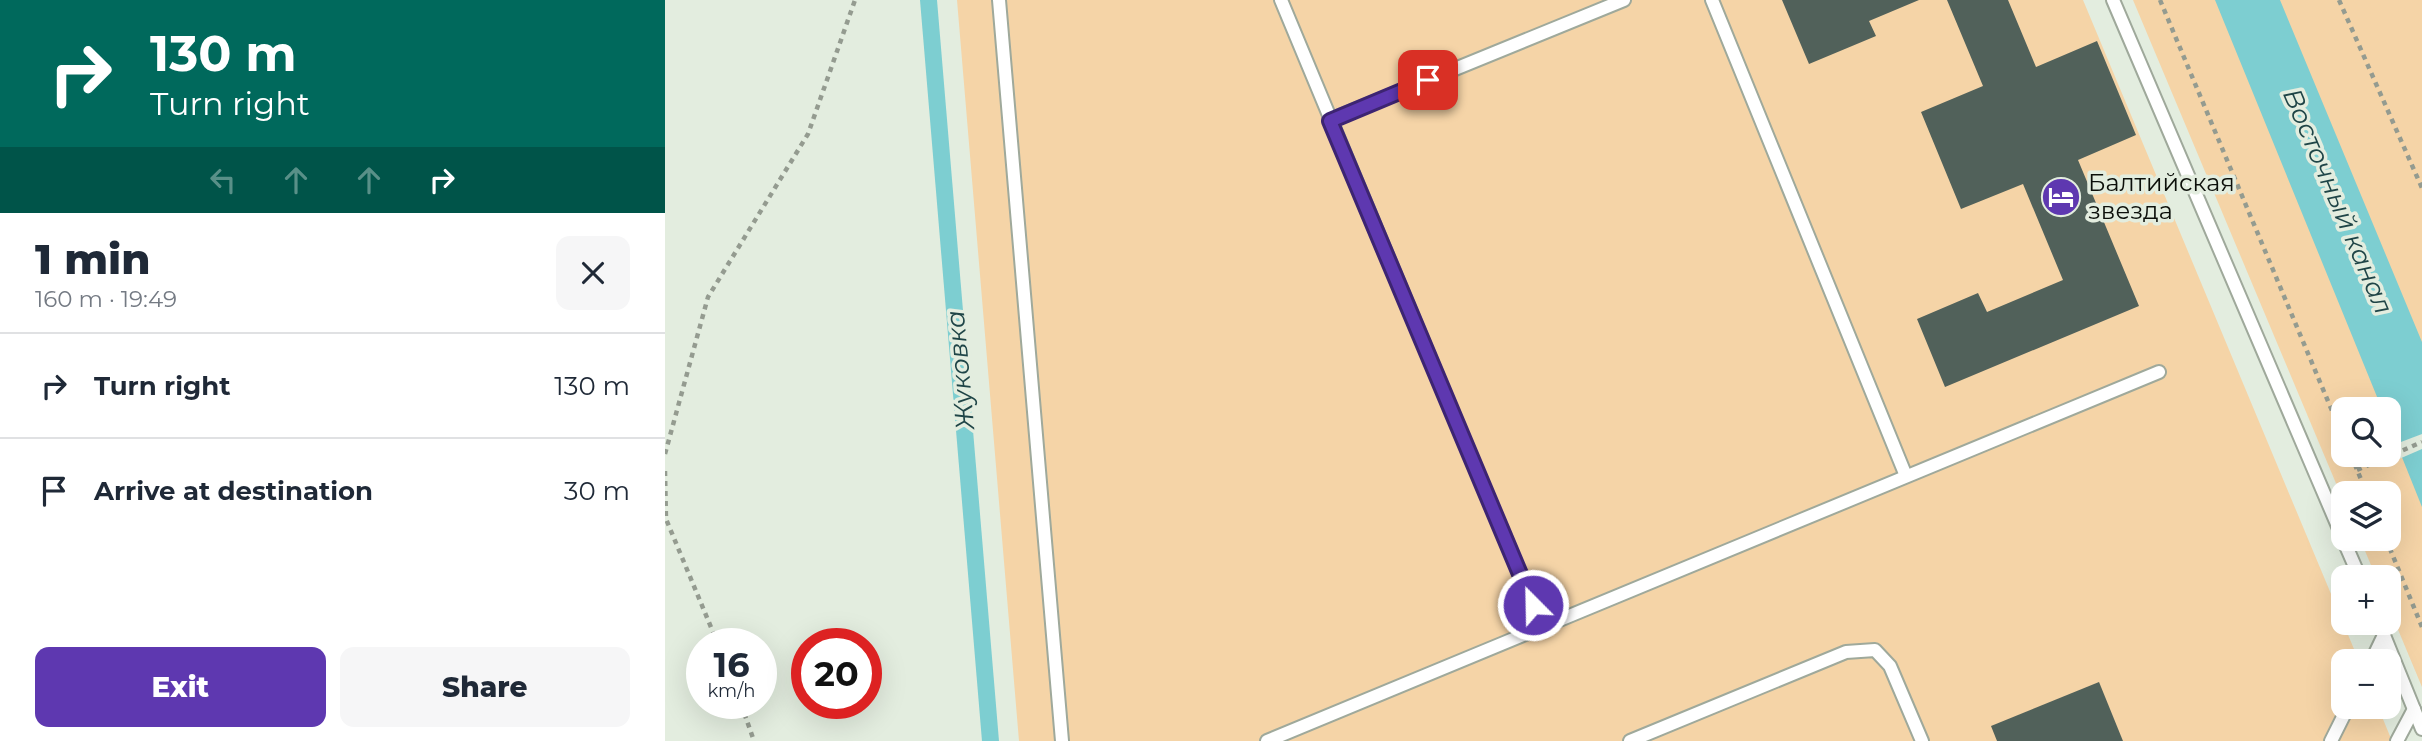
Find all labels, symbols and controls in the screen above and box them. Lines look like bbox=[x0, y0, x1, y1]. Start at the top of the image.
text: 130 m bbox=[150, 24, 297, 83]
icon: right bbox=[35, 28, 126, 119]
pin bbox=[1398, 50, 1458, 110]
icon: arrive bbox=[1409, 61, 1447, 99]
water label: Восточный канал bbox=[2276, 83, 2400, 319]
text: Turn right bbox=[150, 84, 310, 123]
icon: left bbox=[204, 161, 242, 199]
icon: ahead bbox=[277, 161, 315, 199]
icon: ahead bbox=[350, 161, 388, 199]
icon: right bbox=[423, 161, 461, 199]
place label: Балтийская звезда bbox=[2088, 168, 2235, 225]
hotel icon: Балтийская звезда bbox=[2040, 176, 2082, 218]
text: 1 min bbox=[35, 233, 151, 285]
button: close bbox=[556, 236, 630, 310]
text: 160 m · 19:49 bbox=[35, 285, 177, 313]
water label: Жуковка bbox=[939, 309, 981, 432]
icon: right bbox=[35, 367, 73, 405]
text: Turn right bbox=[94, 370, 230, 402]
text: 130 m bbox=[554, 370, 630, 402]
map controls bbox=[2331, 397, 2401, 719]
button: search bbox=[2331, 397, 2401, 467]
icon: arrive bbox=[35, 472, 73, 510]
text: Arrive at destination bbox=[94, 475, 373, 507]
text: 30 m bbox=[564, 475, 630, 507]
button: layers bbox=[2331, 481, 2401, 551]
button: + bbox=[2331, 565, 2401, 635]
position arrow bbox=[1496, 568, 1570, 642]
speed limit sign: 20 bbox=[791, 628, 882, 719]
text: 16 bbox=[713, 643, 750, 686]
button: Exit bbox=[35, 647, 326, 727]
button: Share bbox=[340, 647, 630, 727]
button: − bbox=[2331, 649, 2401, 719]
text: km/h bbox=[707, 680, 756, 702]

